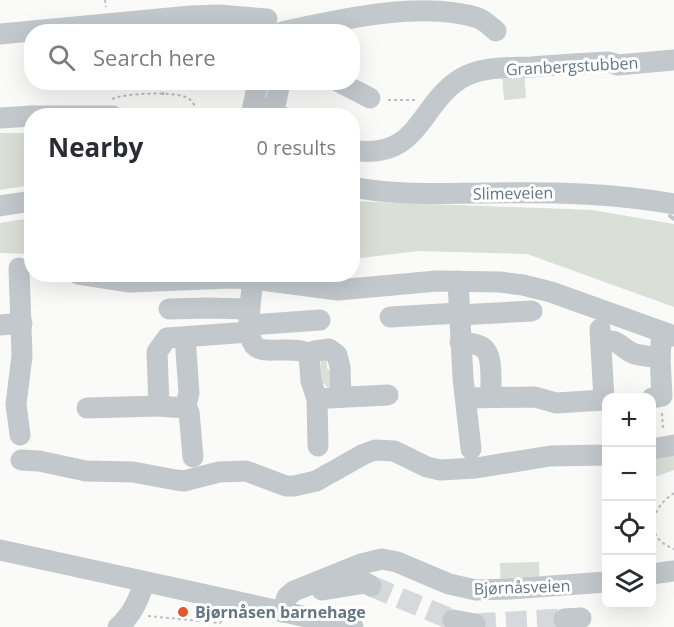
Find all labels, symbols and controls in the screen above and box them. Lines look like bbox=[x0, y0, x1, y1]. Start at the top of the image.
search box bbox=[24, 24, 360, 90]
icon: search bbox=[45, 41, 78, 74]
text: Search here bbox=[93, 42, 216, 72]
street label: Granbergstubben bbox=[505, 52, 639, 80]
text: Nearby bbox=[48, 129, 143, 165]
text: 0 results bbox=[256, 134, 336, 161]
street label: Slimeveien bbox=[473, 181, 553, 205]
map controls bbox=[602, 393, 656, 609]
button: + bbox=[602, 393, 656, 447]
button: − bbox=[602, 447, 656, 501]
button: locate bbox=[602, 501, 656, 555]
button: layers bbox=[602, 555, 656, 609]
street label: Bjørnåsveien bbox=[473, 574, 571, 600]
place label: Bjørnåsen barnehage bbox=[195, 601, 366, 623]
marker: Bjørnåsen barnehage bbox=[176, 605, 190, 619]

